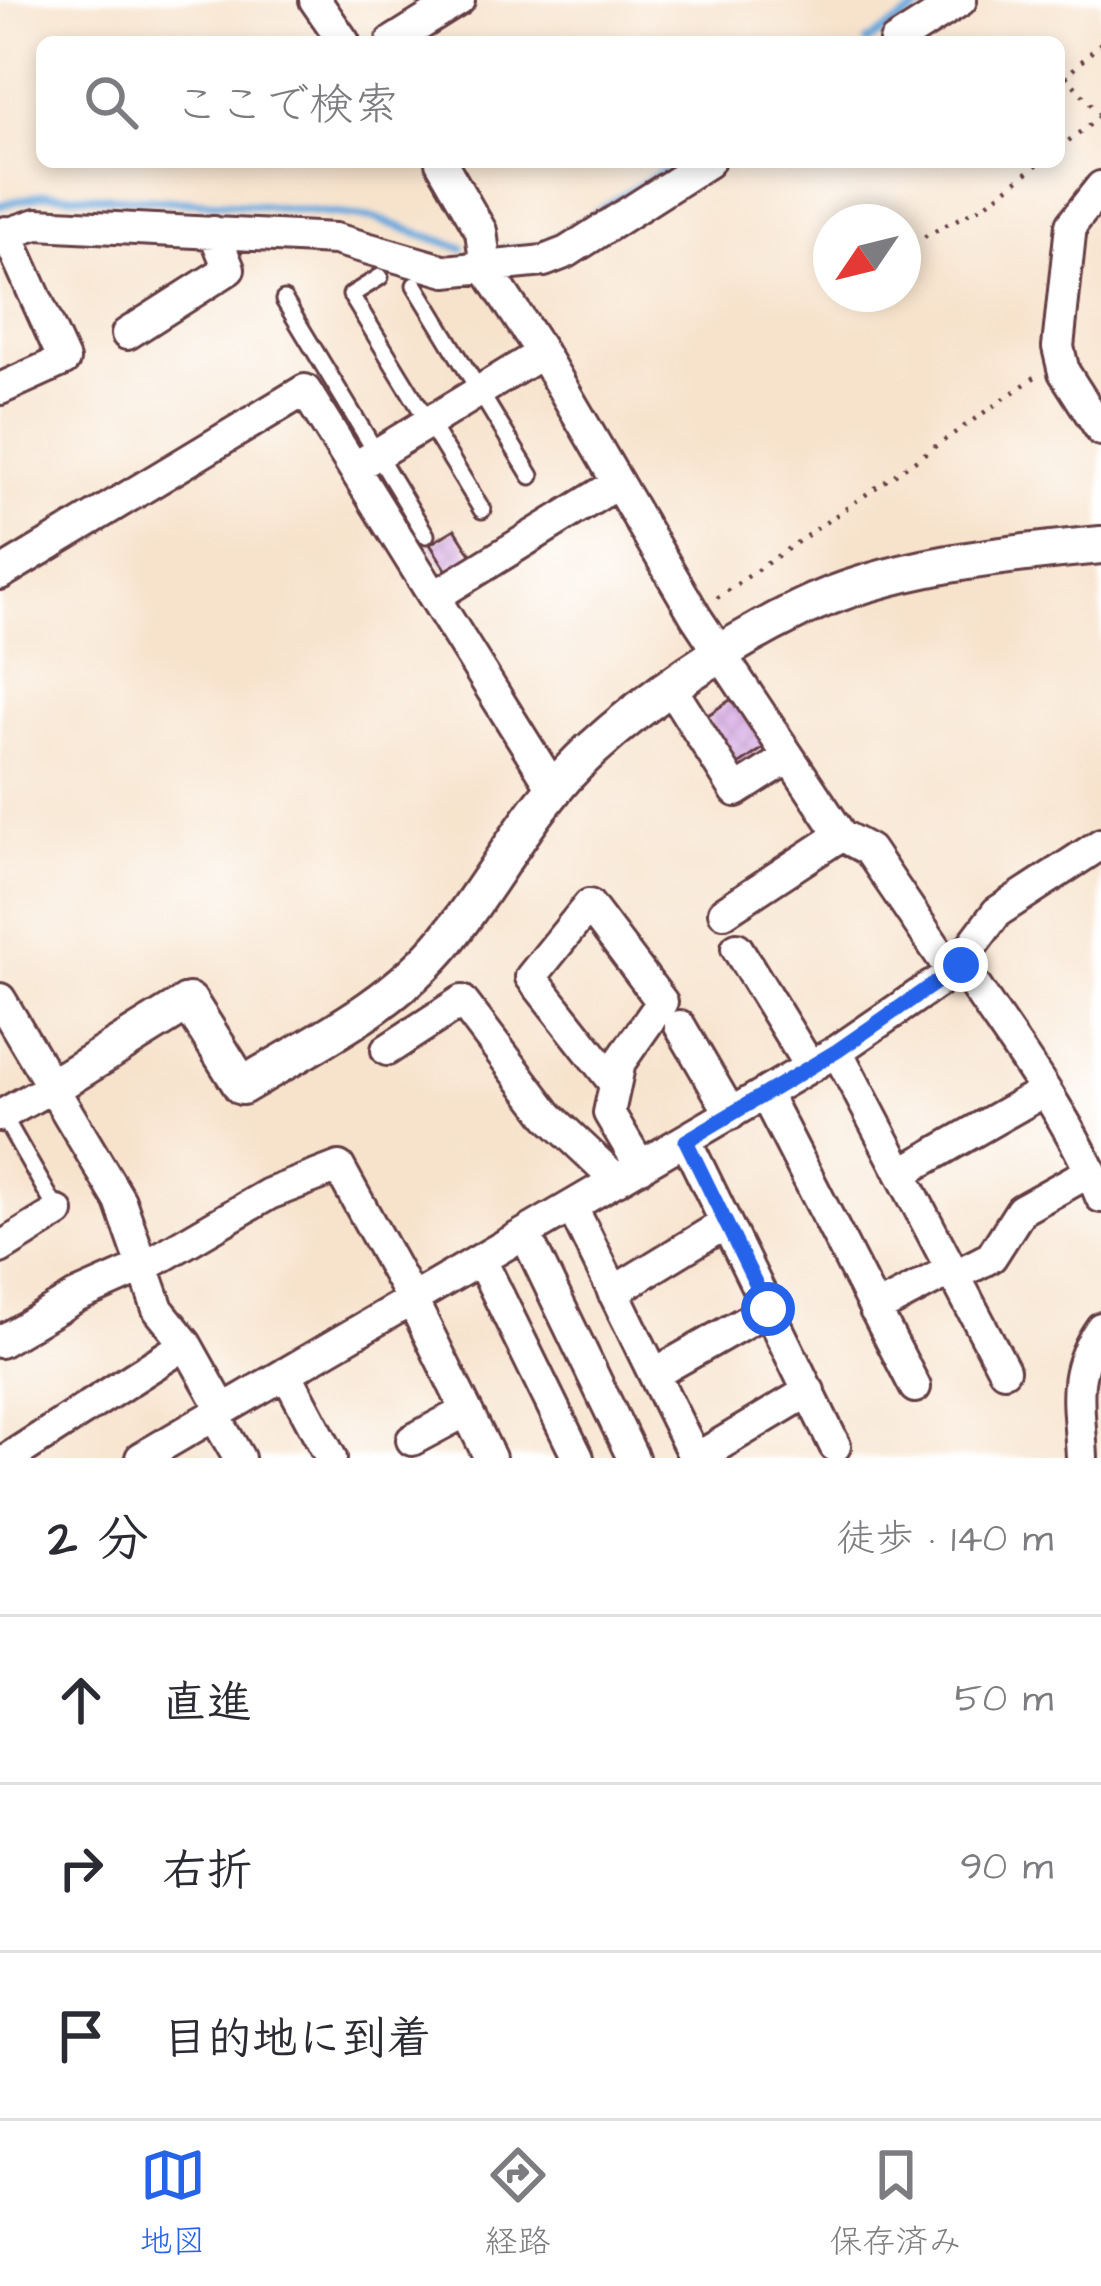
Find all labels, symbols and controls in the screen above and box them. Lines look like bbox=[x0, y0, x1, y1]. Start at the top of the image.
search box bbox=[36, 36, 1065, 168]
icon: search bbox=[78, 69, 144, 135]
text: ここで検索 bbox=[174, 75, 399, 137]
north arrow bbox=[813, 204, 921, 312]
route end bbox=[934, 938, 988, 992]
route start bbox=[741, 1282, 795, 1336]
text: 2 分 bbox=[48, 1505, 149, 1576]
text: 徒歩 · 140 m bbox=[836, 1513, 1053, 1567]
icon: ahead bbox=[48, 1667, 114, 1733]
text: 直進 bbox=[162, 1673, 252, 1735]
text: 50 m bbox=[955, 1673, 1053, 1727]
icon: right bbox=[48, 1835, 114, 1901]
text: 右折 bbox=[162, 1841, 252, 1903]
text: 90 m bbox=[960, 1841, 1053, 1895]
icon: arrive bbox=[48, 2003, 114, 2069]
text: 目的地に到着 bbox=[162, 2009, 432, 2071]
tab: 地図 bbox=[140, 2142, 206, 2265]
tab: 経路 bbox=[485, 2142, 551, 2265]
tab: 保存済み bbox=[830, 2142, 962, 2265]

